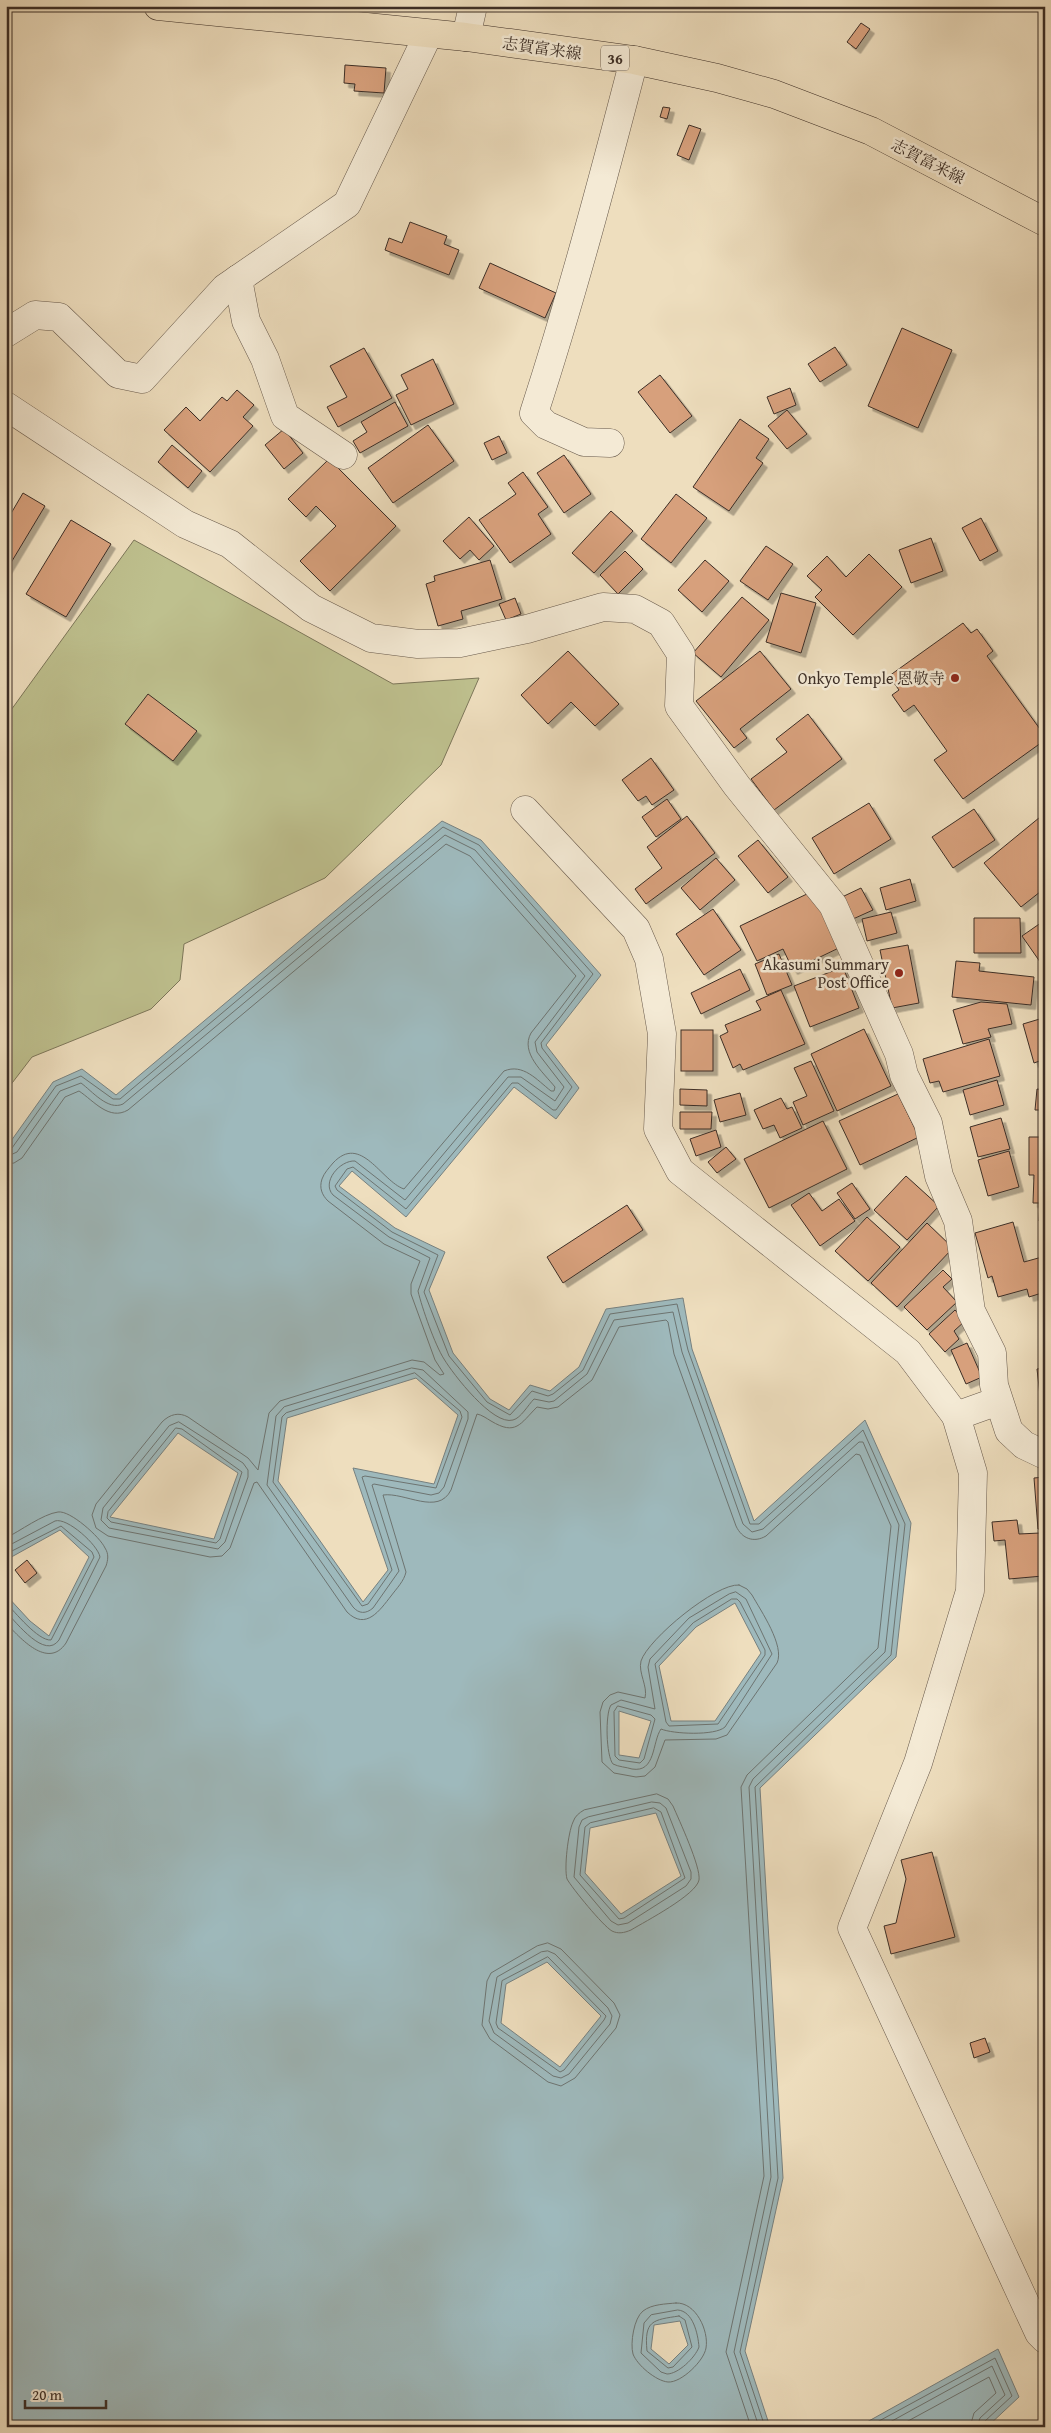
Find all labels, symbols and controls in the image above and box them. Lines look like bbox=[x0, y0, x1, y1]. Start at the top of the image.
street label: 志賀富来線 bbox=[501, 31, 583, 65]
road number: 36 bbox=[601, 46, 629, 70]
street label: 志賀富来線 bbox=[887, 132, 969, 190]
place label: Onkyo Temple 恩敬寺 bbox=[798, 666, 945, 690]
marker: Onkyo Temple 恩敬寺 bbox=[949, 672, 961, 684]
place label: Akasumi Summary Post Office bbox=[763, 952, 889, 994]
marker: Akasumi Summary Post Office bbox=[893, 967, 905, 979]
scale bar bbox=[25, 2378, 106, 2410]
text: 20 m bbox=[32, 2384, 63, 2405]

